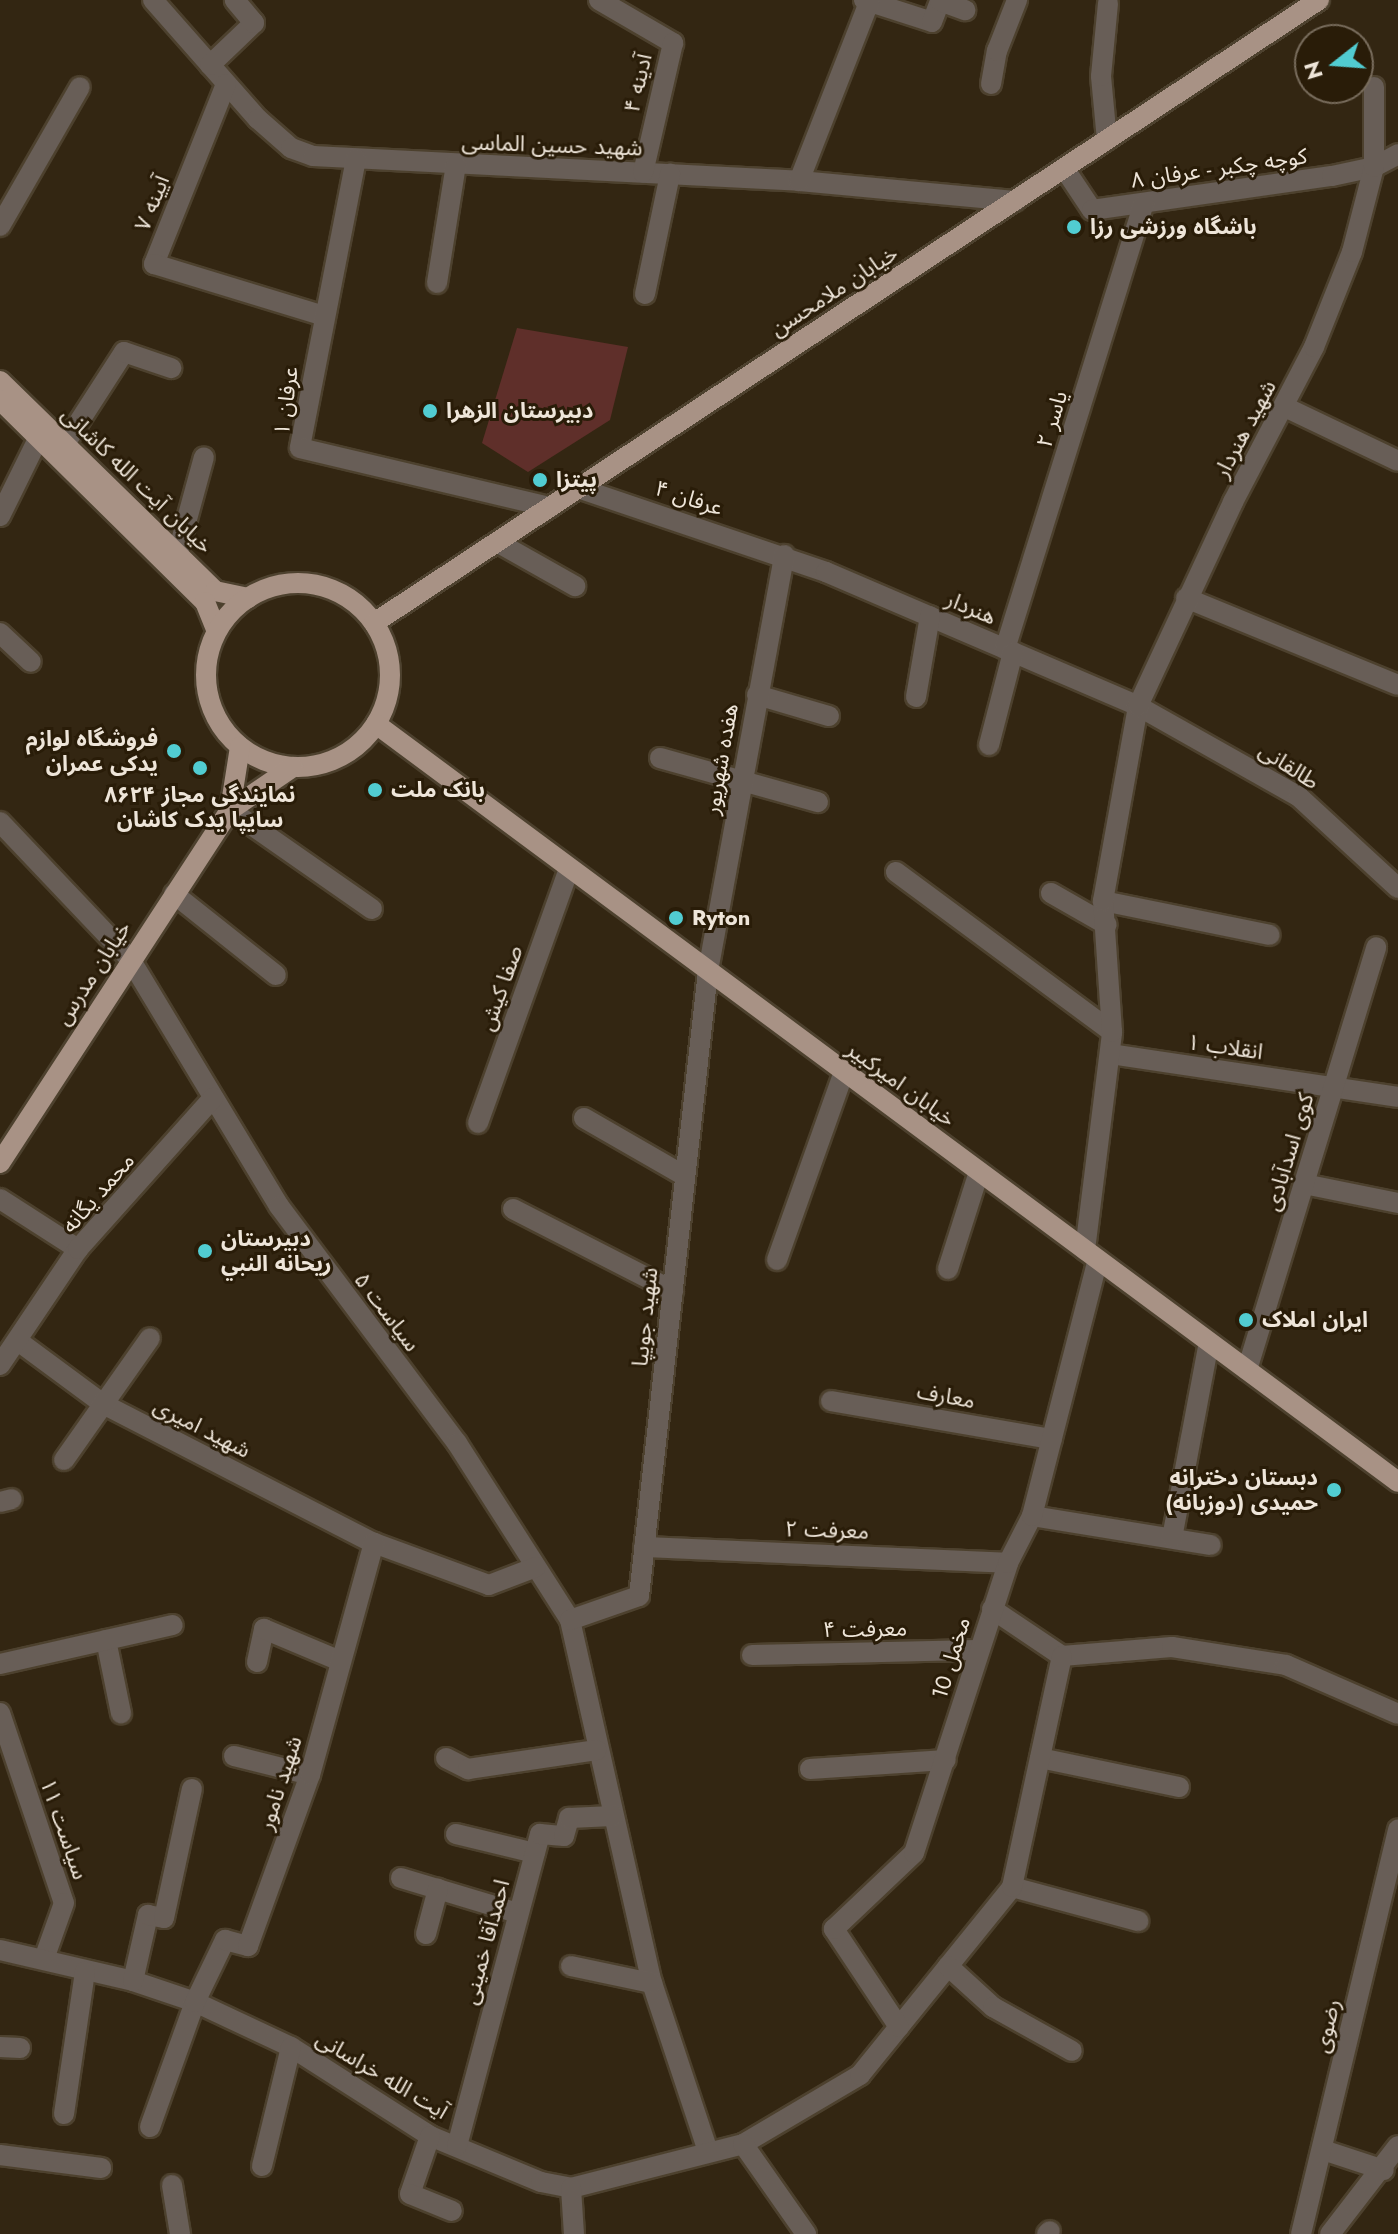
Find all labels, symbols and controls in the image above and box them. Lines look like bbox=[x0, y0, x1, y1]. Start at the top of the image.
north arrow bbox=[1294, 24, 1374, 104]
street label: آدینه ۴ bbox=[618, 51, 658, 115]
text: N bbox=[1295, 57, 1331, 83]
street label: شهید حسین الماسی bbox=[461, 129, 643, 161]
street label: کوچه چکبر - عرفان ۸ bbox=[1129, 143, 1309, 193]
street label: آیینه ۷ bbox=[129, 171, 175, 235]
place label: باشگاه ورزشی رزا bbox=[1090, 214, 1257, 240]
marker: باشگاه ورزشی رزا bbox=[1065, 218, 1083, 236]
street label: خیابان ملامحسن bbox=[765, 240, 903, 342]
street label: عرفان ۱ bbox=[268, 365, 304, 437]
street label: شهید هنردار bbox=[1208, 376, 1282, 482]
street label: یاسر ۲ bbox=[1031, 387, 1073, 451]
place label: دبیرستان الزهرا bbox=[446, 398, 593, 424]
street label: خیابان آیت الله کاشانی bbox=[56, 401, 218, 559]
marker: دبیرستان الزهرا bbox=[421, 402, 439, 420]
place label: پیتزا bbox=[556, 467, 597, 493]
marker: پیتزا bbox=[531, 471, 549, 489]
street label: عرفان ۴ bbox=[652, 475, 726, 521]
street label: هنردار bbox=[942, 586, 1000, 630]
street label: هفده شهریور bbox=[698, 701, 744, 817]
place label: فروشگاه لوازم یدکی عمران bbox=[26, 725, 158, 776]
street label: طالقانی bbox=[1254, 737, 1324, 795]
marker: فروشگاه لوازم یدکی عمران bbox=[165, 742, 183, 760]
marker: نمایندگی مجاز ۸۶۲۴ سایپا یدک کاشان bbox=[191, 759, 209, 777]
place label: بانک ملت bbox=[391, 777, 485, 803]
place label: نمایندگی مجاز ۸۶۲۴ سایپا یدک کاشان bbox=[105, 781, 295, 832]
marker: بانک ملت bbox=[366, 781, 384, 799]
place label: Ryton bbox=[692, 905, 750, 931]
marker: Ryton bbox=[667, 909, 685, 927]
street label: خیابان مدرس bbox=[50, 916, 136, 1030]
street label: صفا کیش bbox=[473, 942, 529, 1034]
street label: انقلاب ۱ bbox=[1185, 1029, 1265, 1065]
street label: خیابان امیرکبیر bbox=[842, 1036, 960, 1132]
street label: کوی اسدآبادی bbox=[1259, 1090, 1319, 1214]
street label: محمد یگانه bbox=[56, 1148, 140, 1238]
place label: دبيرستان ريحانه النبي bbox=[221, 1225, 331, 1276]
marker: دبيرستان ريحانه النبي bbox=[196, 1242, 214, 1260]
street label: شهید جویپا bbox=[627, 1266, 663, 1368]
street label: سیاست ۵ bbox=[349, 1267, 425, 1357]
place label: ایران املاک bbox=[1262, 1307, 1368, 1333]
marker: ایران املاک bbox=[1237, 1311, 1255, 1329]
street label: معارف bbox=[915, 1378, 977, 1414]
street label: شهید امیری bbox=[149, 1392, 255, 1464]
place label: دبستان دخترانه حمیدی (دوزبانه) bbox=[1165, 1464, 1318, 1516]
marker: دبستان دخترانه حمیدی (دوزبانه) bbox=[1325, 1481, 1343, 1499]
street label: معرفت ۲ bbox=[785, 1515, 869, 1545]
street label: مخمل 10 bbox=[926, 1614, 976, 1702]
street label: معرفت ۴ bbox=[823, 1615, 907, 1643]
street label: شهید نامور bbox=[252, 1733, 308, 1833]
street label: سیاست ۱۱ bbox=[34, 1775, 94, 1883]
street label: احمدآقا خمینی bbox=[457, 1877, 515, 2007]
street label: رضوی bbox=[1308, 1997, 1346, 2055]
street label: آیت الله خراسانی bbox=[311, 2025, 453, 2125]

